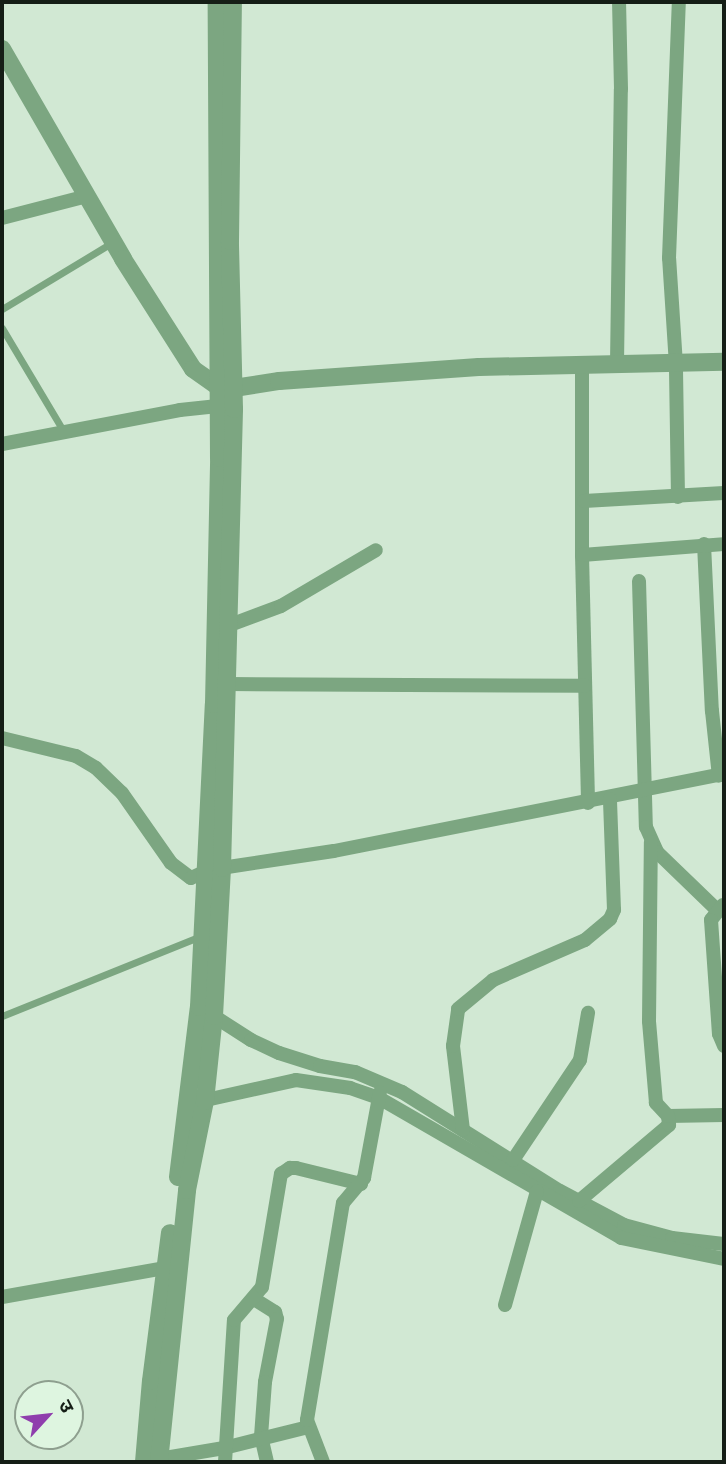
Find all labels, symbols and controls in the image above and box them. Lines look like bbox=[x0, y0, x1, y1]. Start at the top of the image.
north arrow bbox=[14, 1380, 84, 1450]
text: उ bbox=[52, 1396, 80, 1417]

